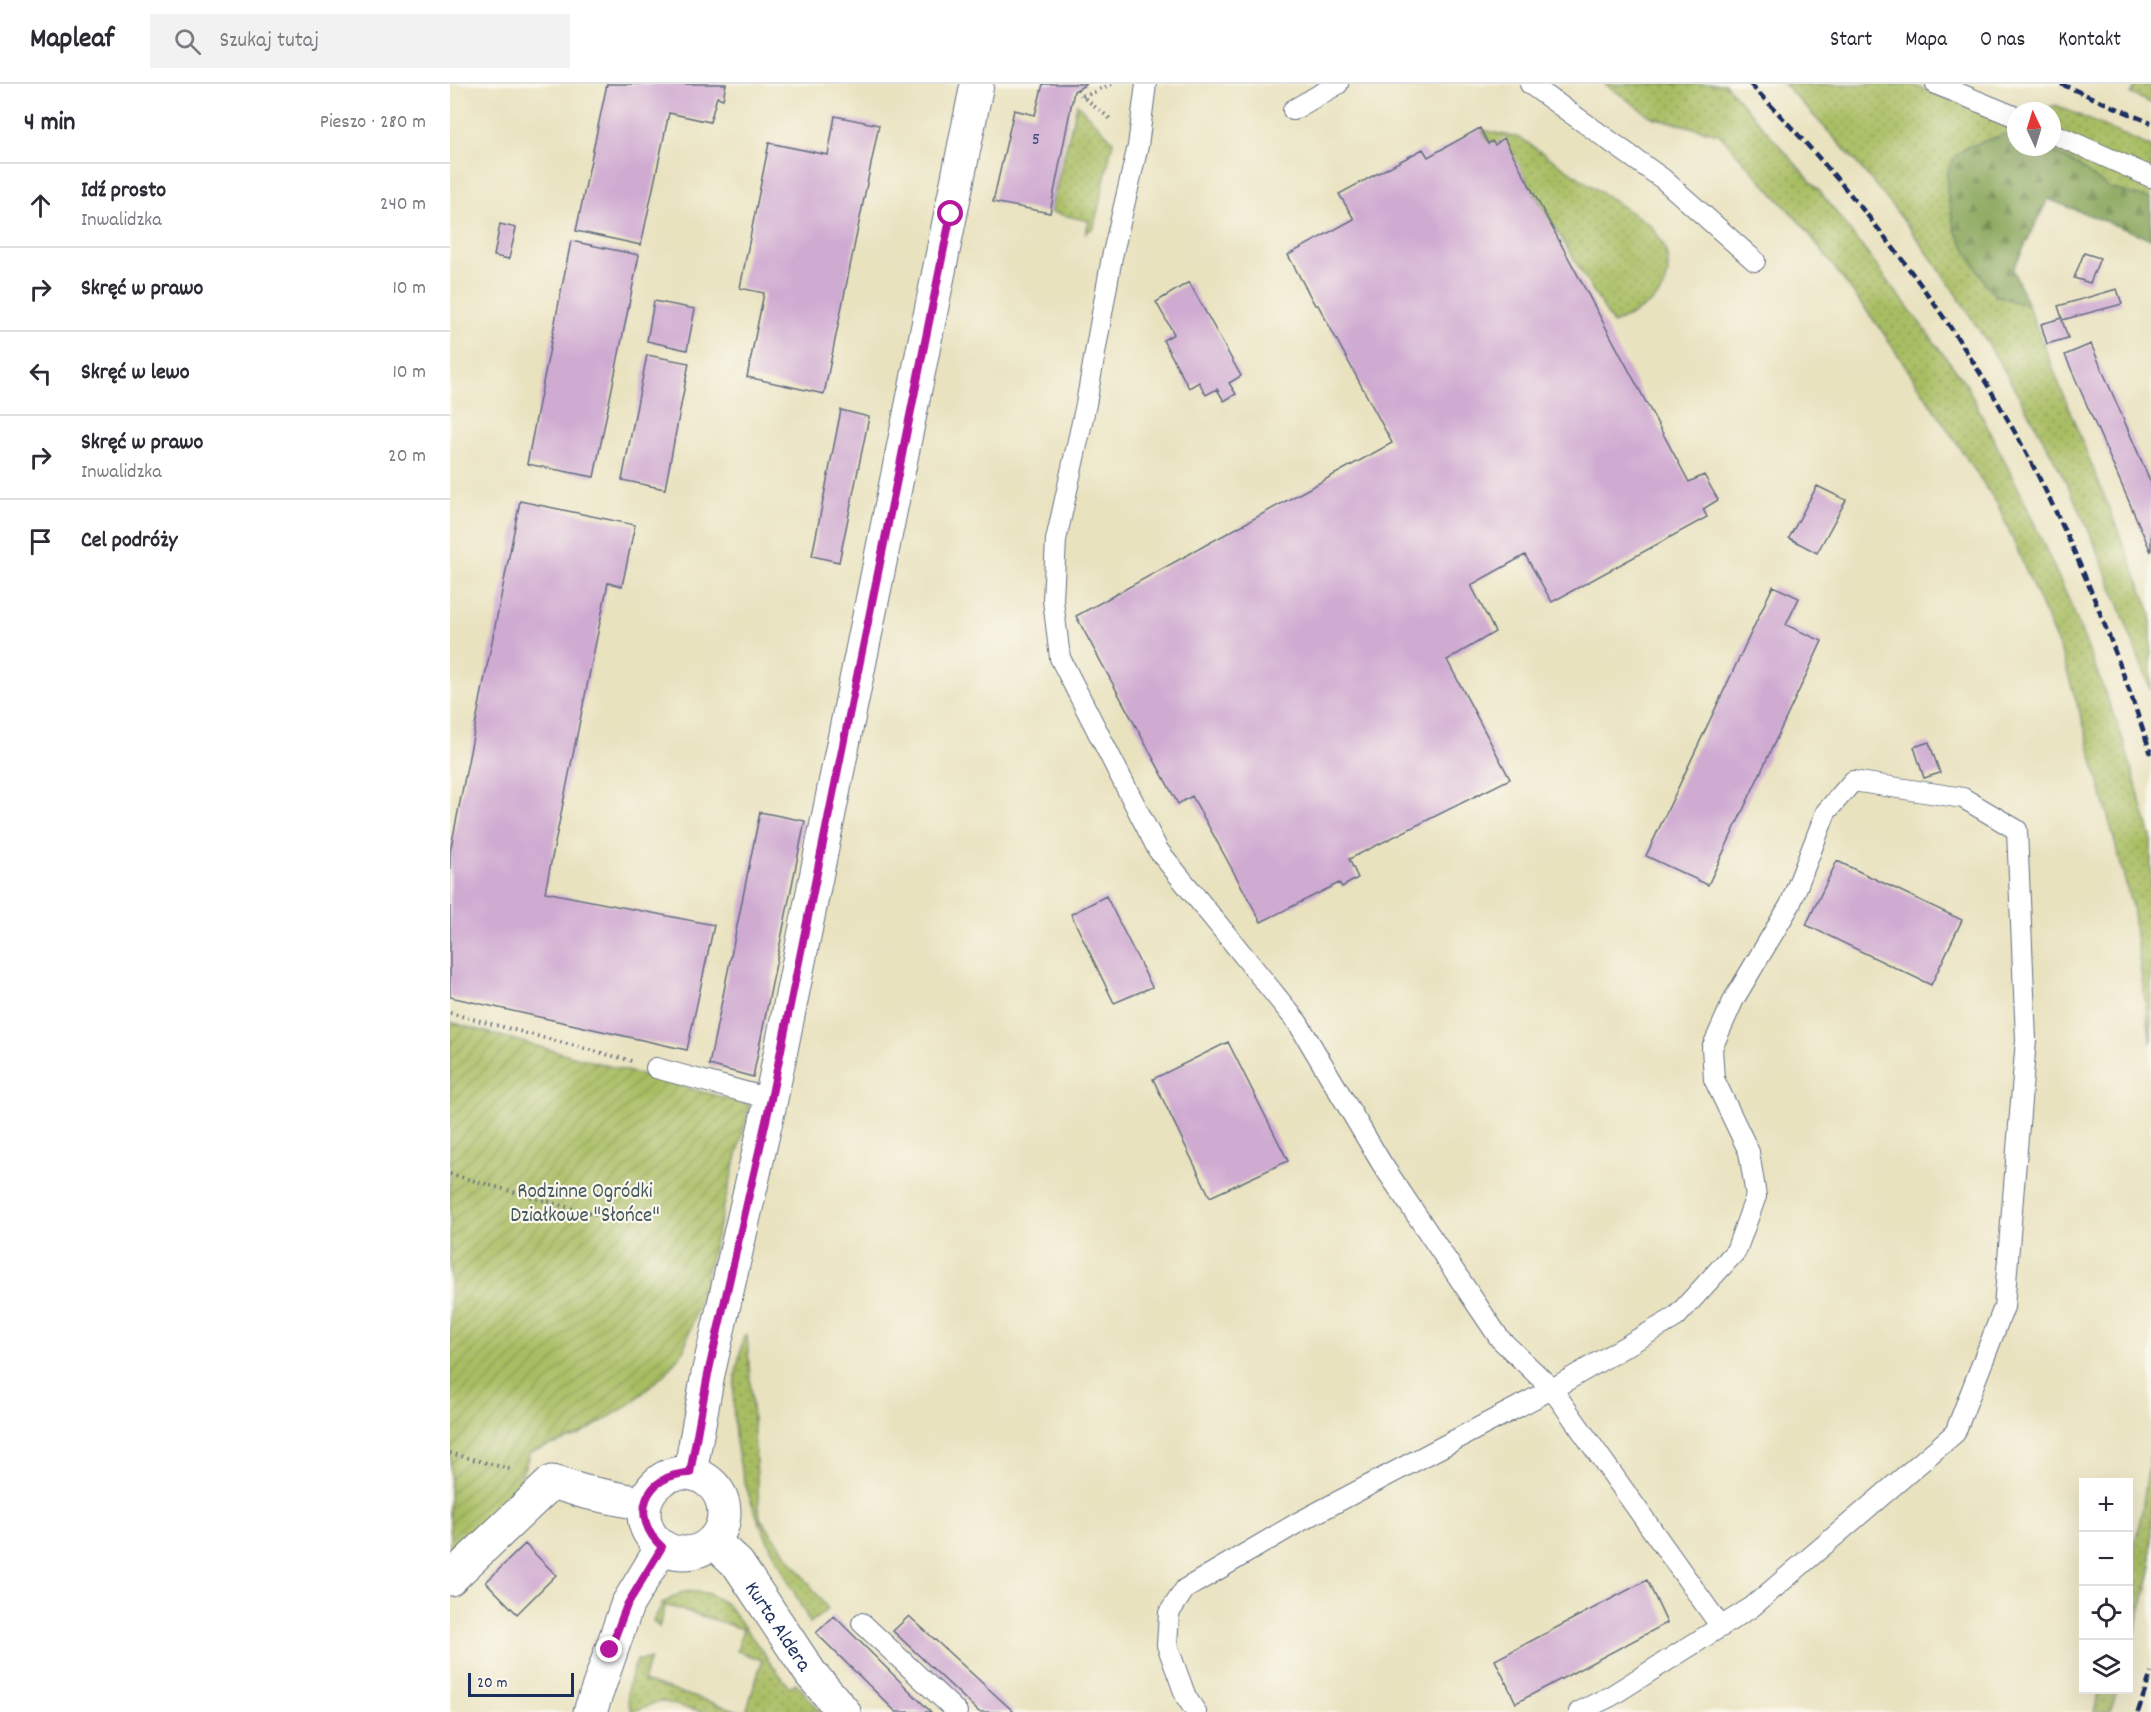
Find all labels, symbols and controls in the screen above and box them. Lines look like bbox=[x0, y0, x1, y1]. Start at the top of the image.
search box bbox=[150, 14, 570, 68]
text: Mapleaf bbox=[30, 21, 114, 61]
icon: search bbox=[171, 25, 204, 58]
text: Szukaj tutaj bbox=[219, 26, 319, 57]
text: Start bbox=[1830, 26, 1872, 56]
text: Mapa bbox=[1905, 26, 1947, 56]
text: O nas bbox=[1980, 26, 2025, 56]
text: Kontakt bbox=[2058, 26, 2121, 56]
north arrow bbox=[2007, 102, 2061, 156]
text: 4 min bbox=[24, 105, 75, 142]
text: Pieszo · 280 m bbox=[320, 109, 426, 137]
house number: 5 bbox=[1032, 128, 1040, 153]
text: Idź prosto bbox=[81, 176, 166, 207]
icon: ahead bbox=[24, 189, 57, 222]
text: 240 m bbox=[380, 191, 426, 219]
route start bbox=[937, 200, 963, 226]
text: Inwalidzka bbox=[81, 207, 162, 235]
icon: right bbox=[24, 273, 57, 306]
text: Skręć w prawo bbox=[81, 274, 203, 305]
text: 10 m bbox=[392, 275, 426, 303]
icon: left bbox=[24, 357, 57, 390]
text: Skręć w lewo bbox=[81, 358, 190, 389]
text: 10 m bbox=[392, 359, 426, 387]
text: Skręć w prawo bbox=[81, 428, 203, 459]
icon: right bbox=[24, 441, 57, 474]
text: 20 m bbox=[388, 443, 426, 471]
text: Inwalidzka bbox=[81, 459, 162, 487]
icon: arrive bbox=[24, 525, 57, 558]
text: Cel podróży bbox=[81, 526, 177, 557]
park label: Rodzinne Ogródki Działkowe "Słońce" bbox=[510, 1178, 660, 1232]
map controls bbox=[2079, 1478, 2133, 1694]
button: + bbox=[2079, 1478, 2133, 1532]
button: − bbox=[2079, 1532, 2133, 1586]
street label: Kurta Aldera bbox=[736, 1576, 818, 1679]
button: locate bbox=[2079, 1586, 2133, 1640]
route end bbox=[596, 1636, 622, 1662]
button: layers bbox=[2079, 1640, 2133, 1694]
scale bar bbox=[468, 1670, 574, 1698]
text: 20 m bbox=[477, 1672, 507, 1695]

